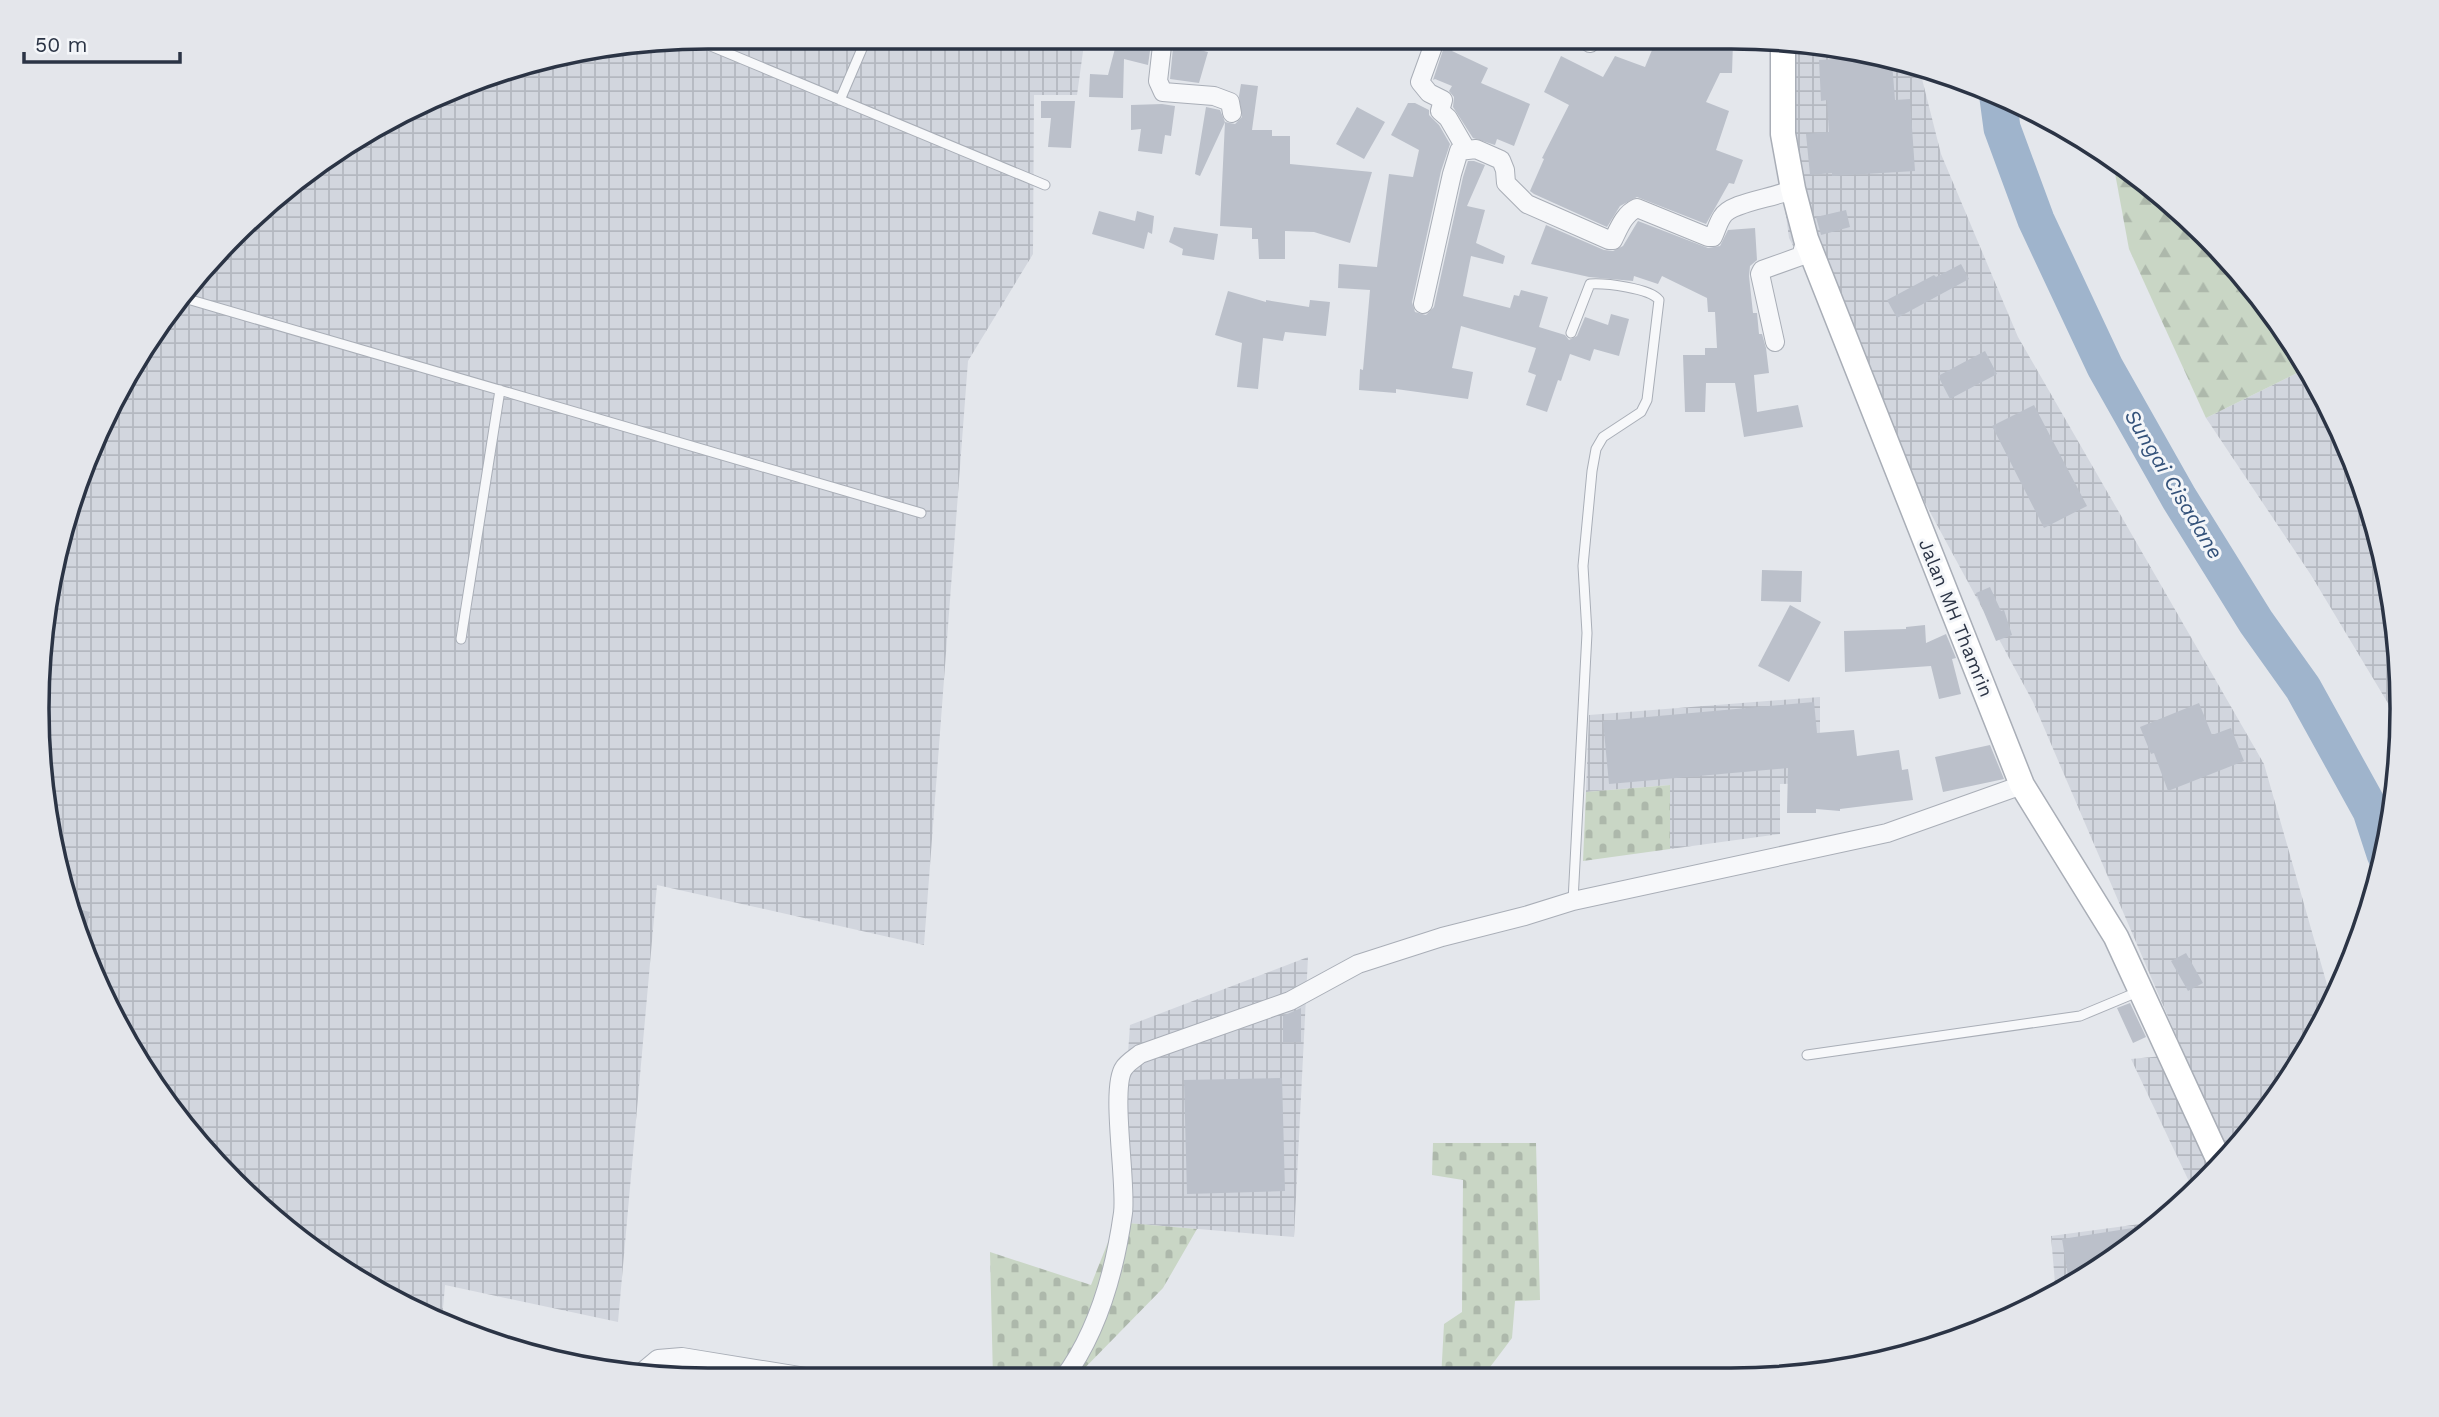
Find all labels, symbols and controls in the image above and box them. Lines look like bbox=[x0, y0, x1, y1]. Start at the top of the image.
scale bar bbox=[24, 21, 180, 65]
text: 50 m bbox=[35, 32, 87, 57]
water label: Sungai Cisadane bbox=[2119, 405, 2229, 563]
street label: Jalan MH Thamrin bbox=[1914, 536, 1998, 700]

